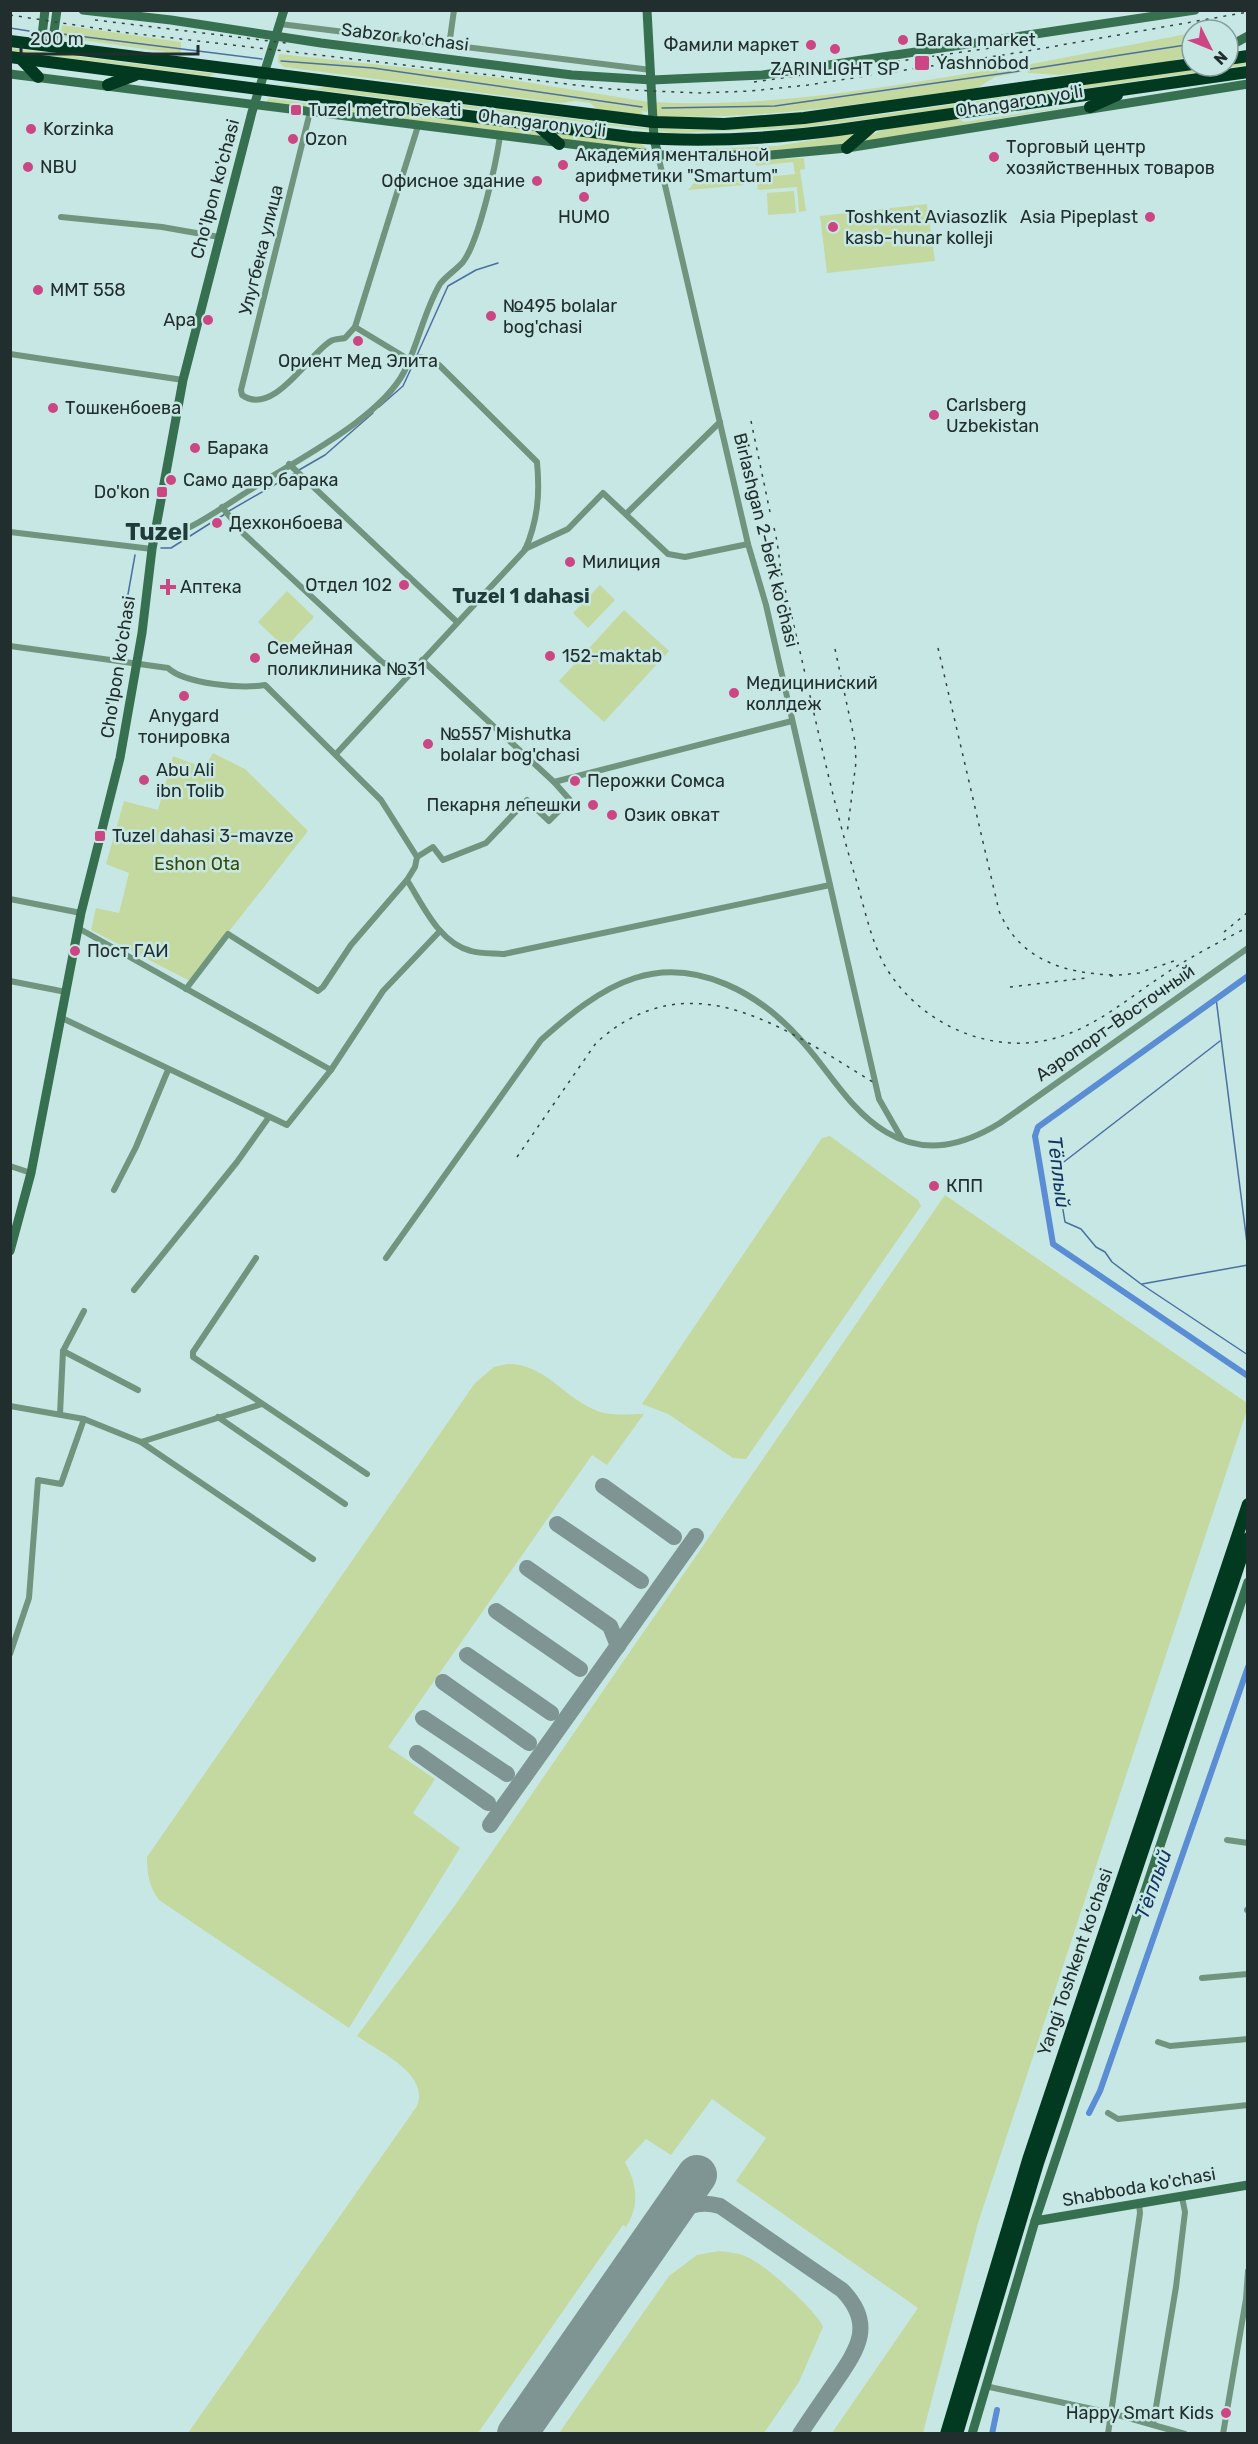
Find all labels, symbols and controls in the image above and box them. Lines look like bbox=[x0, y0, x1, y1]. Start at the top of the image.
scale bar bbox=[21, 18, 198, 56]
street label: Sabzor ko'chasi bbox=[340, 18, 470, 56]
north arrow bbox=[1180, 18, 1240, 78]
text: 200 m bbox=[30, 28, 84, 50]
place label: Baraka market bbox=[915, 29, 1036, 51]
marker: Baraka market bbox=[896, 33, 910, 47]
place label: Фамили маркет bbox=[663, 34, 799, 56]
marker: Фамили маркет bbox=[804, 38, 818, 52]
marker: ZARINLIGHT SP bbox=[828, 42, 842, 56]
text: N bbox=[1210, 47, 1231, 69]
place label: Yashnobod bbox=[936, 52, 1029, 74]
marker: Yashnobod bbox=[913, 54, 931, 72]
place label: ZARINLIGHT SP bbox=[770, 58, 900, 80]
street label: Ohangaron yoʻli bbox=[953, 80, 1085, 122]
place label: Tuzel metro bekati bbox=[308, 99, 461, 121]
marker: Tuzel metro bekati bbox=[289, 103, 303, 117]
street label: Ohangaron yoʻli bbox=[477, 104, 607, 142]
street label: Cho'lpon ko'chasi bbox=[186, 117, 244, 261]
place label: Korzinka bbox=[43, 118, 114, 140]
marker: Korzinka bbox=[24, 122, 38, 136]
place label: Ozon bbox=[305, 128, 347, 150]
marker: Ozon bbox=[286, 132, 300, 146]
place label: Торговый центр хозяйственных товаров bbox=[1006, 136, 1215, 179]
place label: Академия ментальной арифметики "Smartum" bbox=[575, 144, 778, 187]
marker: Торговый центр хозяйственных товаров bbox=[987, 150, 1001, 164]
place label: NBU bbox=[40, 156, 77, 178]
marker: Академия ментальной арифметики "Smartum" bbox=[556, 158, 570, 172]
marker: NBU bbox=[21, 160, 35, 174]
place label: Офисное здание bbox=[381, 170, 525, 192]
marker: Офисное здание bbox=[530, 174, 544, 188]
street label: Улугбека улица bbox=[234, 183, 288, 317]
marker: HUMO bbox=[577, 190, 591, 204]
place label: HUMO bbox=[558, 206, 610, 228]
place label: Toshkent Aviasozlik kasb-hunar kolleji bbox=[845, 206, 1008, 249]
place label: Asia Pipeplast bbox=[1020, 206, 1138, 228]
marker: Asia Pipeplast bbox=[1143, 210, 1157, 224]
marker: Toshkent Aviasozlik kasb-hunar kolleji bbox=[826, 220, 840, 234]
place label: MMT 558 bbox=[50, 279, 126, 301]
marker: MMT 558 bbox=[31, 283, 45, 297]
place label: №495 bolalar bog'chasi bbox=[503, 295, 617, 338]
place label: Ара bbox=[163, 309, 196, 331]
marker: №495 bolalar bog'chasi bbox=[484, 309, 498, 323]
marker: Ара bbox=[201, 313, 215, 327]
marker: Ориент Мед Элита bbox=[351, 334, 365, 348]
place label: Ориент Мед Элита bbox=[278, 350, 438, 372]
place label: Carlsberg Uzbekistan bbox=[946, 394, 1039, 437]
place label: Тошкенбоева bbox=[65, 397, 181, 419]
marker: Тошкенбоева bbox=[46, 401, 60, 415]
marker: Carlsberg Uzbekistan bbox=[927, 408, 941, 422]
street label: Birlashgan 2-berk ko'chasi bbox=[729, 431, 803, 649]
place label: Барака bbox=[207, 437, 269, 459]
marker: Барака bbox=[188, 441, 202, 455]
place label: Само давр барака bbox=[183, 469, 339, 491]
marker: Само давр барака bbox=[164, 473, 178, 487]
place label: Do'kon bbox=[94, 481, 150, 503]
marker: Do'kon bbox=[155, 485, 169, 499]
place label: Дехконбоева bbox=[229, 512, 343, 534]
marker: Дехконбоева bbox=[210, 516, 224, 530]
district label: Tuzel bbox=[125, 518, 189, 546]
place label: Милиция bbox=[582, 551, 661, 573]
marker: Милиция bbox=[563, 555, 577, 569]
place label: Отдел 102 bbox=[305, 574, 392, 596]
place label: Аптека bbox=[180, 576, 242, 598]
marker: Отдел 102 bbox=[397, 578, 411, 592]
marker: Аптека bbox=[161, 580, 175, 594]
district label: Tuzel 1 dahasi bbox=[452, 584, 590, 608]
street label: Cho'lpon ko'chasi bbox=[96, 594, 140, 740]
place label: Семейная поликлиника №31 bbox=[267, 637, 425, 680]
place label: 152-maktab bbox=[562, 645, 662, 667]
marker: 152-maktab bbox=[543, 649, 557, 663]
marker: Семейная поликлиника №31 bbox=[248, 651, 262, 665]
place label: Медициниский коллдеж bbox=[746, 672, 878, 715]
marker: Медициниский коллдеж bbox=[727, 686, 741, 700]
marker: Anygard тонировка bbox=[177, 689, 191, 703]
place label: Anygard тонировка bbox=[138, 705, 230, 748]
place label: №557 Mishutka bolalar bog'chasi bbox=[440, 723, 580, 766]
marker: №557 Mishutka bolalar bog'chasi bbox=[421, 737, 435, 751]
place label: Abu Ali ibn Tolib bbox=[156, 759, 224, 802]
place label: Перожки Сомса bbox=[587, 770, 725, 792]
marker: Abu Ali ibn Tolib bbox=[137, 773, 151, 787]
marker: Перожки Сомса bbox=[568, 774, 582, 788]
place label: Пекарня лепешки bbox=[427, 794, 581, 816]
marker: Пекарня лепешки bbox=[586, 798, 600, 812]
place label: Озик овкат bbox=[624, 804, 720, 826]
marker: Озик овкат bbox=[605, 808, 619, 822]
place label: Tuzel dahasi 3-mavze bbox=[112, 825, 294, 847]
marker: Tuzel dahasi 3-mavze bbox=[93, 829, 107, 843]
park label: Eshon Ota bbox=[154, 853, 240, 875]
place label: Пост ГАИ bbox=[87, 940, 169, 962]
marker: Пост ГАИ bbox=[68, 944, 82, 958]
street label: Аэропорт-Восточный bbox=[1031, 960, 1199, 1086]
water label: Тёплый bbox=[1043, 1135, 1075, 1209]
place label: КПП bbox=[946, 1175, 983, 1197]
marker: КПП bbox=[927, 1179, 941, 1193]
water label: Тёплый bbox=[1129, 1846, 1177, 1922]
street label: Yangi Toshkent ko‘chasi bbox=[1033, 1865, 1117, 2059]
street label: Shabboda ko'chasi bbox=[1061, 2163, 1217, 2211]
place label: Happy Smart Kids bbox=[1066, 2402, 1214, 2424]
marker: Happy Smart Kids bbox=[1219, 2406, 1233, 2420]

